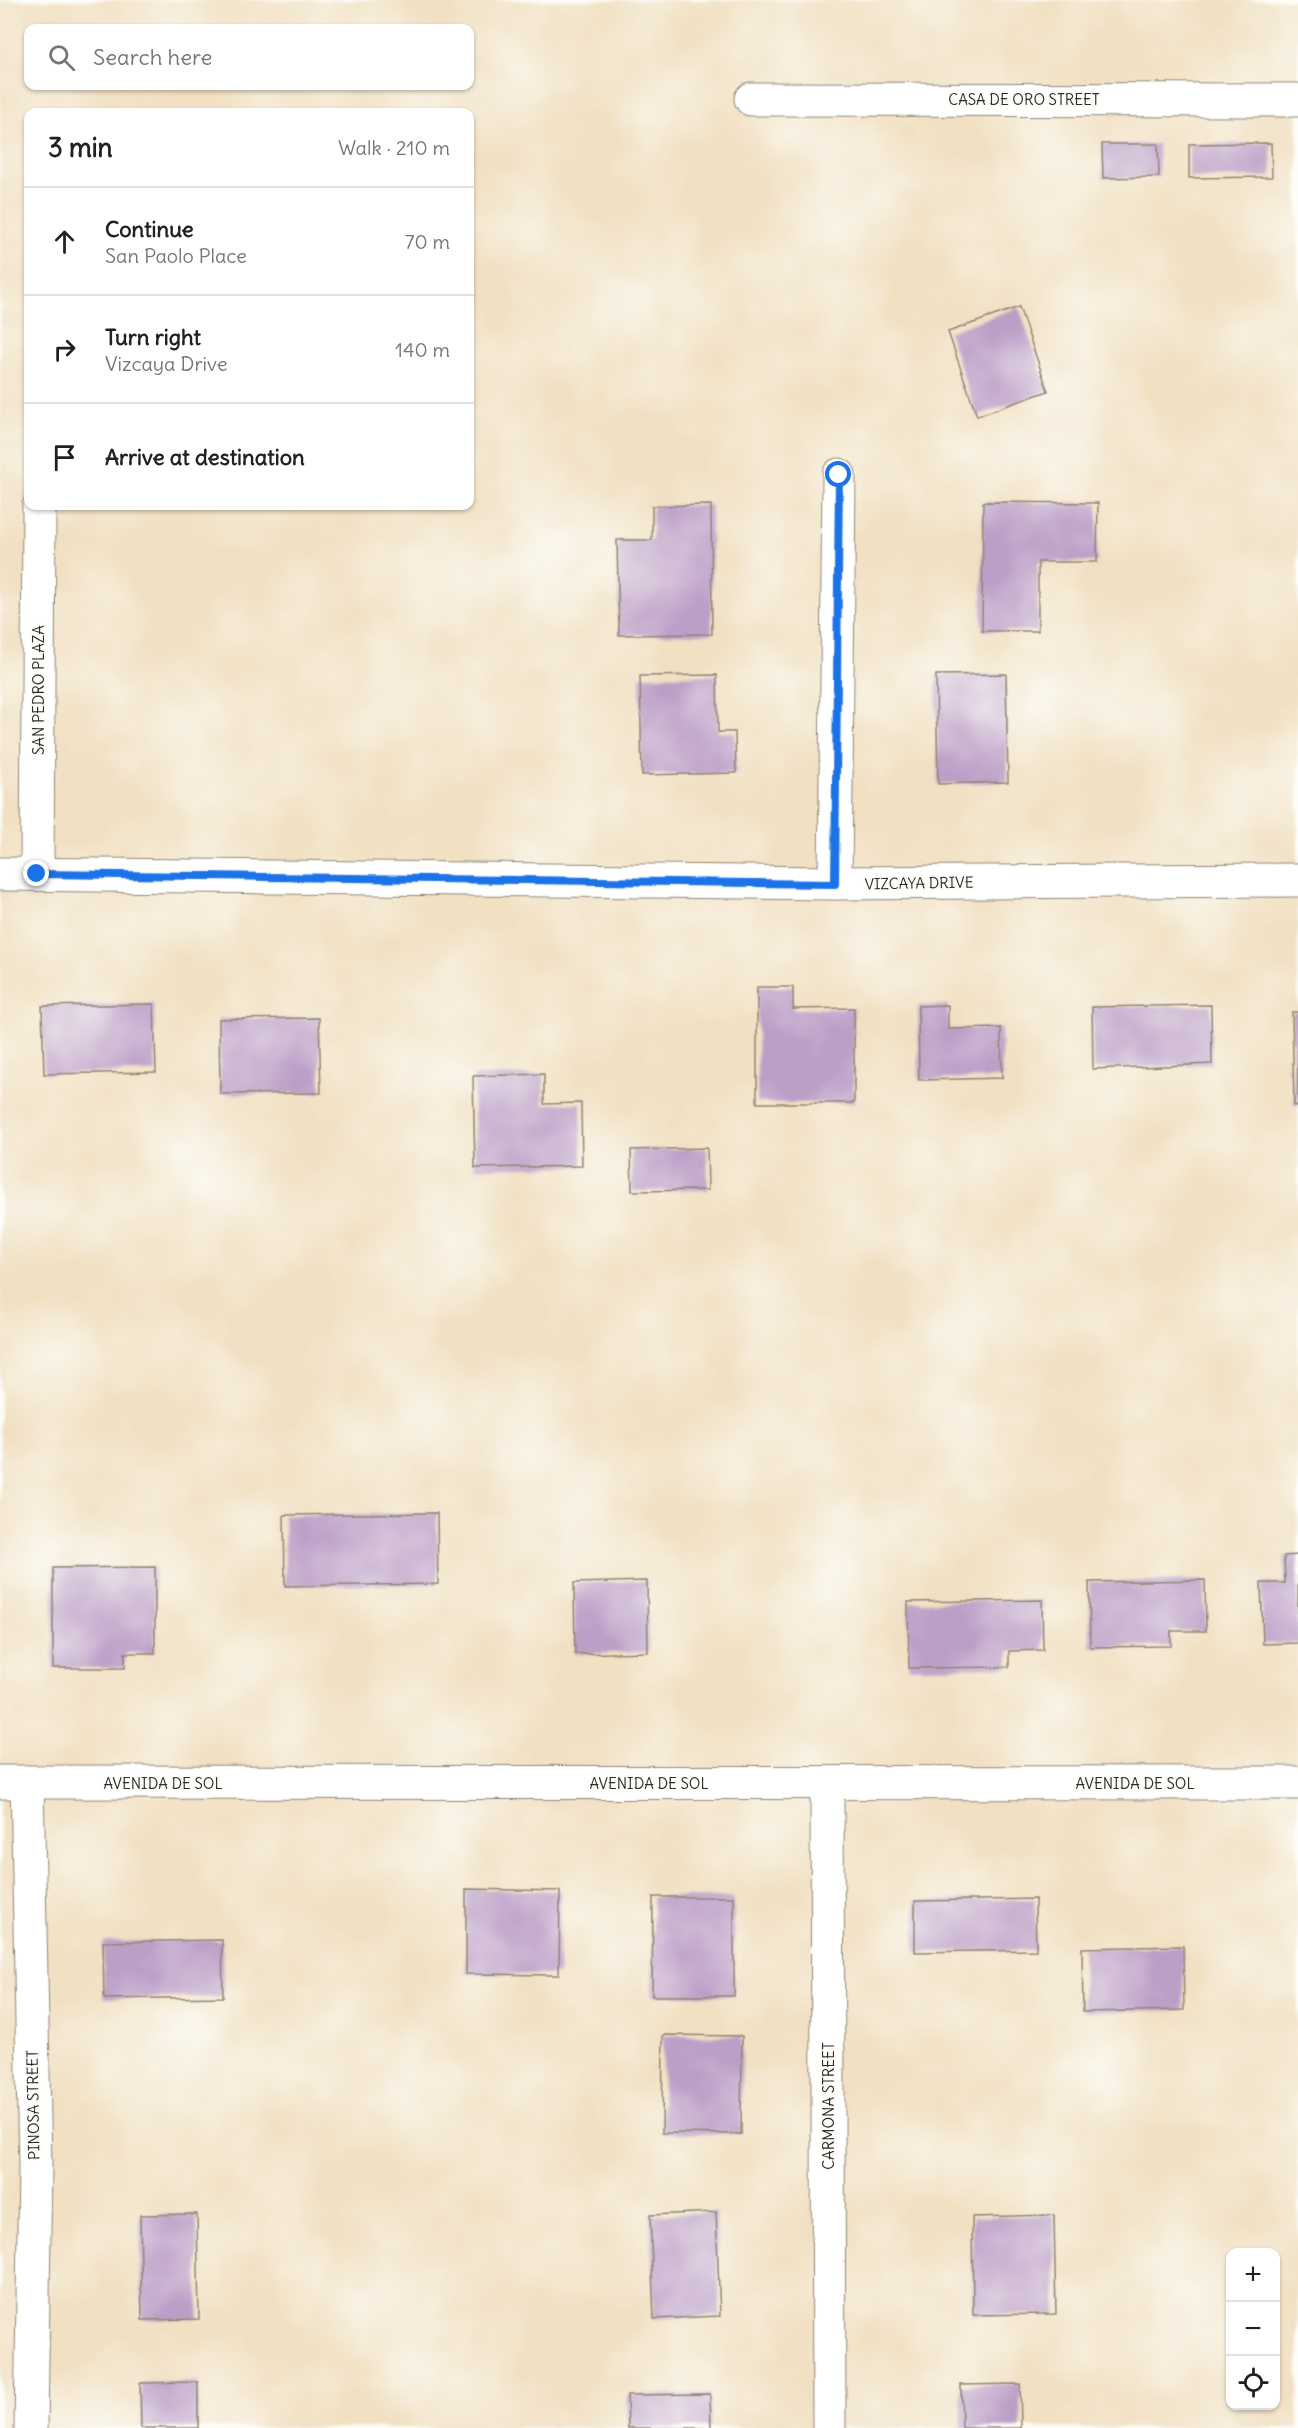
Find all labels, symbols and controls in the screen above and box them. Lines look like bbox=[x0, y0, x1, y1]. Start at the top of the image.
search box bbox=[24, 24, 474, 90]
icon: search bbox=[45, 41, 78, 74]
text: Search here bbox=[93, 43, 212, 71]
street label: CASA DE ORO STREET bbox=[948, 90, 1100, 109]
text: 3 min bbox=[48, 131, 113, 164]
text: Walk · 210 m bbox=[338, 135, 450, 160]
text: Continue bbox=[105, 215, 194, 243]
icon: ahead bbox=[48, 225, 81, 258]
text: 70 m bbox=[405, 229, 450, 254]
text: San Paolo Place bbox=[105, 243, 247, 268]
text: Turn right bbox=[105, 323, 201, 351]
icon: right bbox=[48, 333, 81, 366]
text: 140 m bbox=[395, 337, 450, 362]
text: Vizcaya Drive bbox=[105, 351, 228, 376]
icon: arrive bbox=[48, 441, 81, 474]
text: Arrive at destination bbox=[105, 443, 305, 471]
route start bbox=[825, 461, 851, 487]
street label: SAN PEDRO PLAZA bbox=[29, 625, 48, 755]
route end bbox=[23, 860, 49, 886]
street label: VIZCAYA DRIVE bbox=[864, 873, 974, 893]
street label: AVENIDA DE SOL bbox=[103, 1774, 223, 1793]
street label: AVENIDA DE SOL bbox=[589, 1774, 709, 1793]
street label: AVENIDA DE SOL bbox=[1075, 1774, 1195, 1793]
street label: CARMONA STREET bbox=[819, 2042, 838, 2170]
street label: PINOSA STREET bbox=[23, 2050, 43, 2160]
map controls bbox=[1226, 2248, 1280, 2410]
button: + bbox=[1226, 2248, 1280, 2302]
button: − bbox=[1226, 2302, 1280, 2356]
button: locate bbox=[1226, 2356, 1280, 2410]

